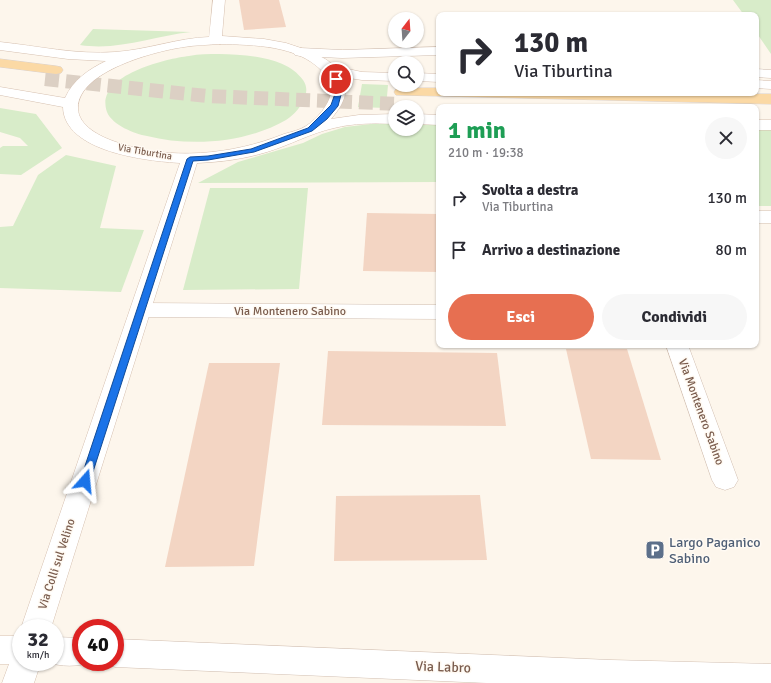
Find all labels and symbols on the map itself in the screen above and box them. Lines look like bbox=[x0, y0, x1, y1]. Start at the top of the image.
north arrow bbox=[388, 12, 424, 48]
pin bbox=[319, 62, 353, 96]
street label: Via Tiburtina bbox=[117, 141, 173, 163]
street label: Via Montenero Sabino bbox=[234, 304, 346, 319]
street label: Via Montenero Sabino bbox=[675, 357, 727, 467]
position arrow bbox=[64, 460, 106, 502]
street label: Via Colli sul Velino bbox=[35, 517, 79, 611]
place label: Largo Paganico Sabino bbox=[669, 534, 760, 567]
parking icon: Largo Paganico Sabino bbox=[644, 539, 666, 561]
speed limit sign: 40 bbox=[72, 619, 124, 671]
street label: Via Labro bbox=[415, 658, 471, 676]

